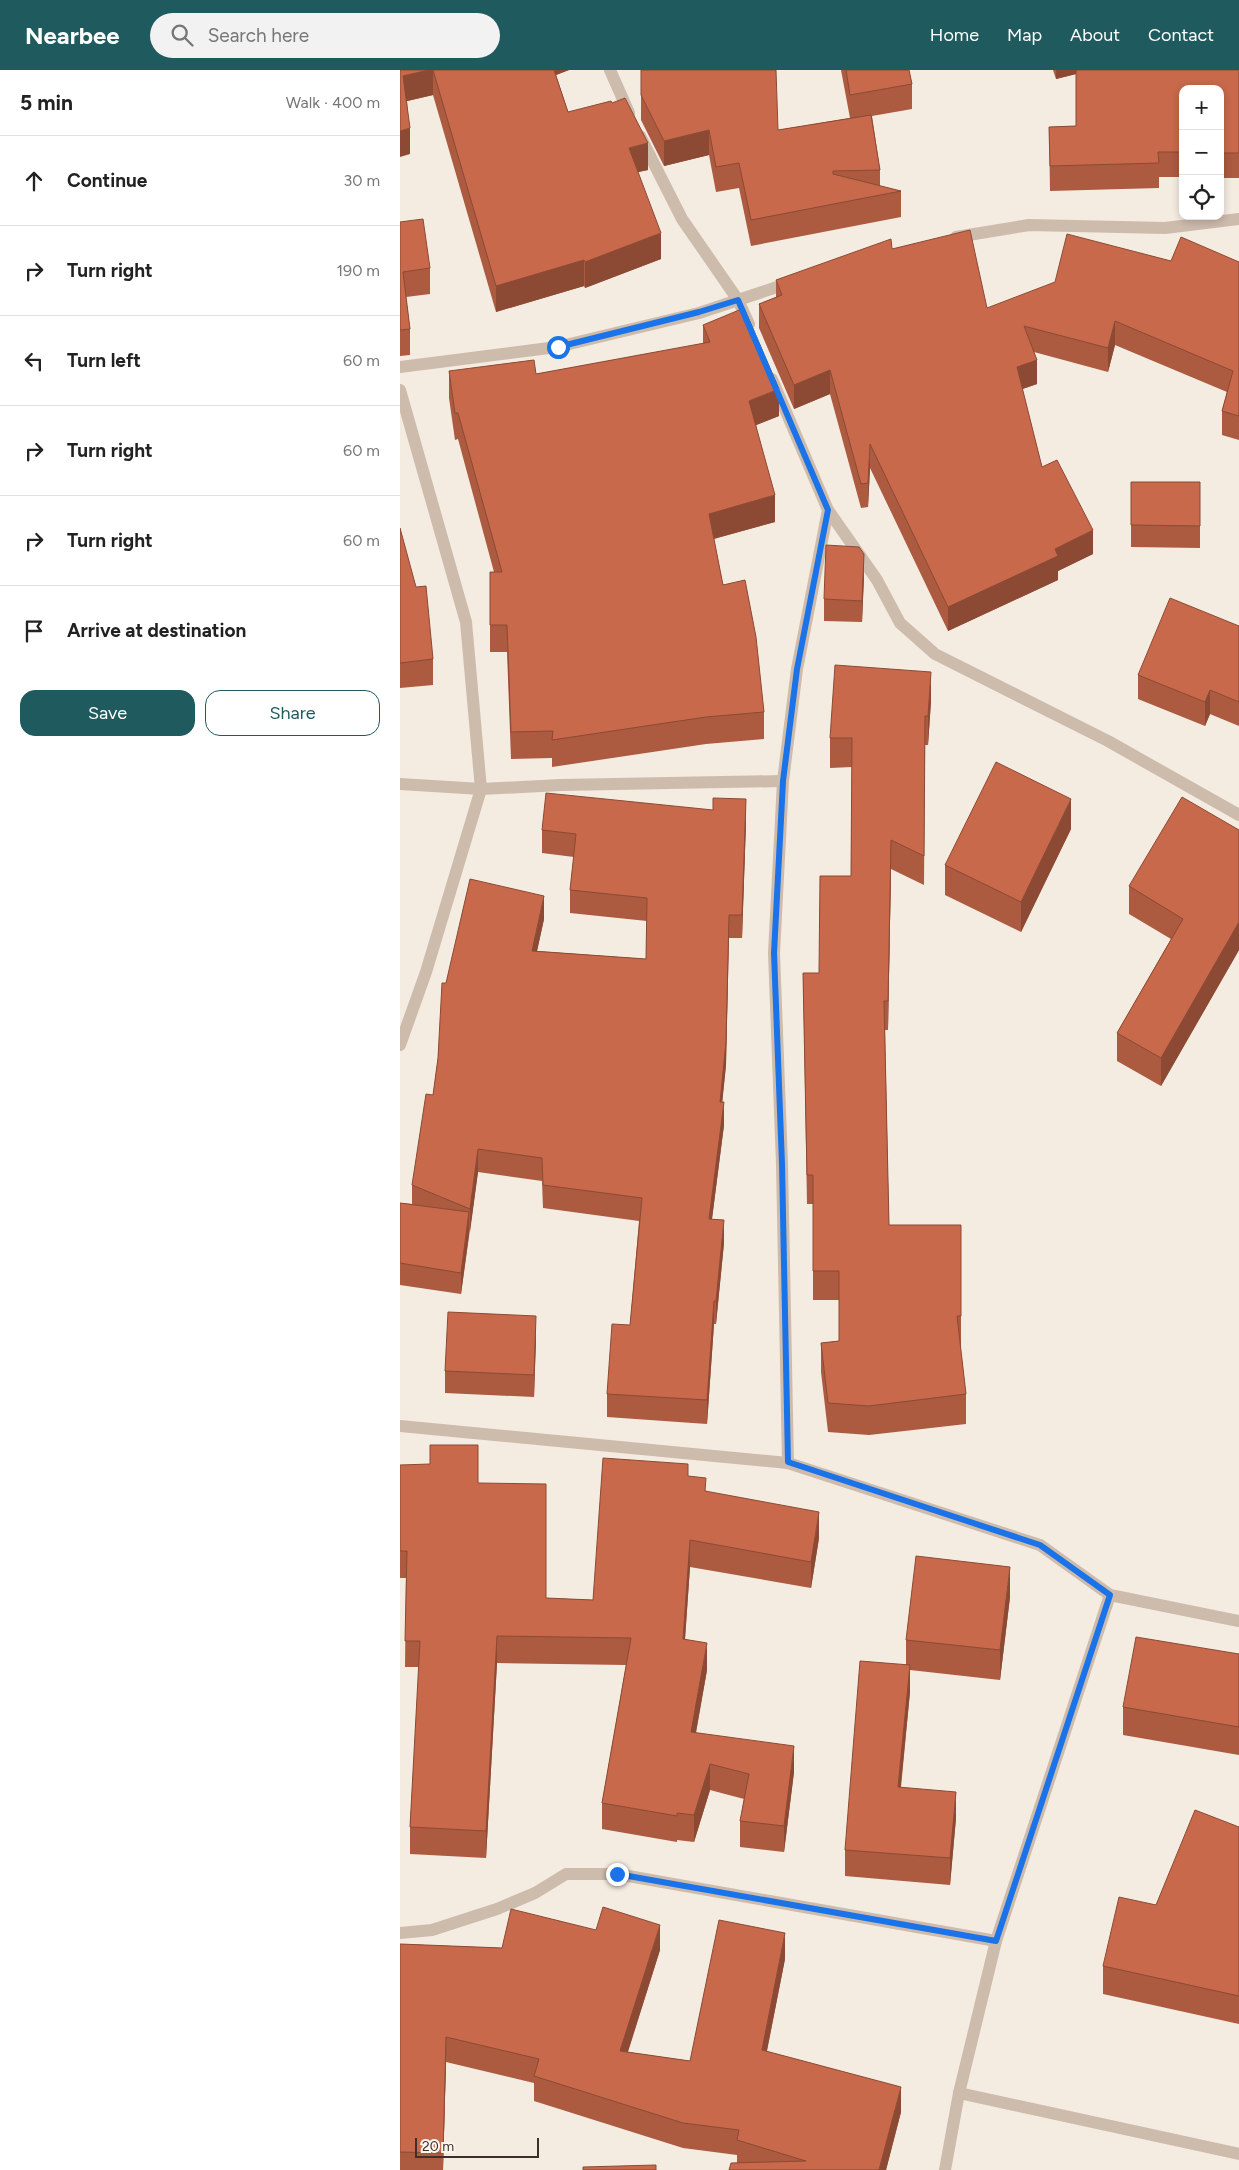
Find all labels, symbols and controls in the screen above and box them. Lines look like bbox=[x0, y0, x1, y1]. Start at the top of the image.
search box bbox=[150, 13, 500, 58]
text: Nearbee bbox=[25, 21, 120, 50]
icon: search bbox=[168, 21, 196, 49]
text: Search here bbox=[208, 24, 309, 47]
text: Home bbox=[930, 24, 979, 46]
text: Map bbox=[1007, 24, 1042, 46]
text: About bbox=[1070, 24, 1120, 46]
text: Contact bbox=[1148, 24, 1214, 46]
map controls bbox=[1179, 85, 1224, 220]
button: + bbox=[1179, 85, 1224, 130]
text: 5 min bbox=[20, 90, 73, 115]
text: Walk · 400 m bbox=[286, 93, 380, 112]
button: − bbox=[1179, 130, 1224, 175]
icon: ahead bbox=[20, 167, 48, 195]
text: Continue bbox=[67, 169, 147, 192]
text: 30 m bbox=[343, 171, 380, 190]
button: locate bbox=[1179, 175, 1224, 220]
icon: right bbox=[20, 257, 48, 285]
text: Turn right bbox=[67, 259, 153, 282]
text: 190 m bbox=[337, 261, 380, 280]
route start bbox=[547, 336, 570, 359]
icon: left bbox=[20, 347, 48, 375]
text: Turn left bbox=[67, 349, 141, 372]
text: 60 m bbox=[343, 351, 380, 370]
icon: right bbox=[20, 437, 48, 465]
text: Turn right bbox=[67, 439, 153, 462]
text: 60 m bbox=[343, 441, 380, 460]
icon: right bbox=[20, 527, 48, 555]
text: Turn right bbox=[67, 529, 153, 552]
text: 60 m bbox=[343, 531, 380, 550]
icon: arrive bbox=[20, 617, 48, 645]
text: Arrive at destination bbox=[67, 619, 246, 642]
button: Save bbox=[20, 690, 195, 736]
button: Share bbox=[205, 690, 380, 736]
route end bbox=[606, 1863, 629, 1886]
scale bar bbox=[415, 2135, 539, 2158]
text: 20 m bbox=[422, 2138, 454, 2155]

